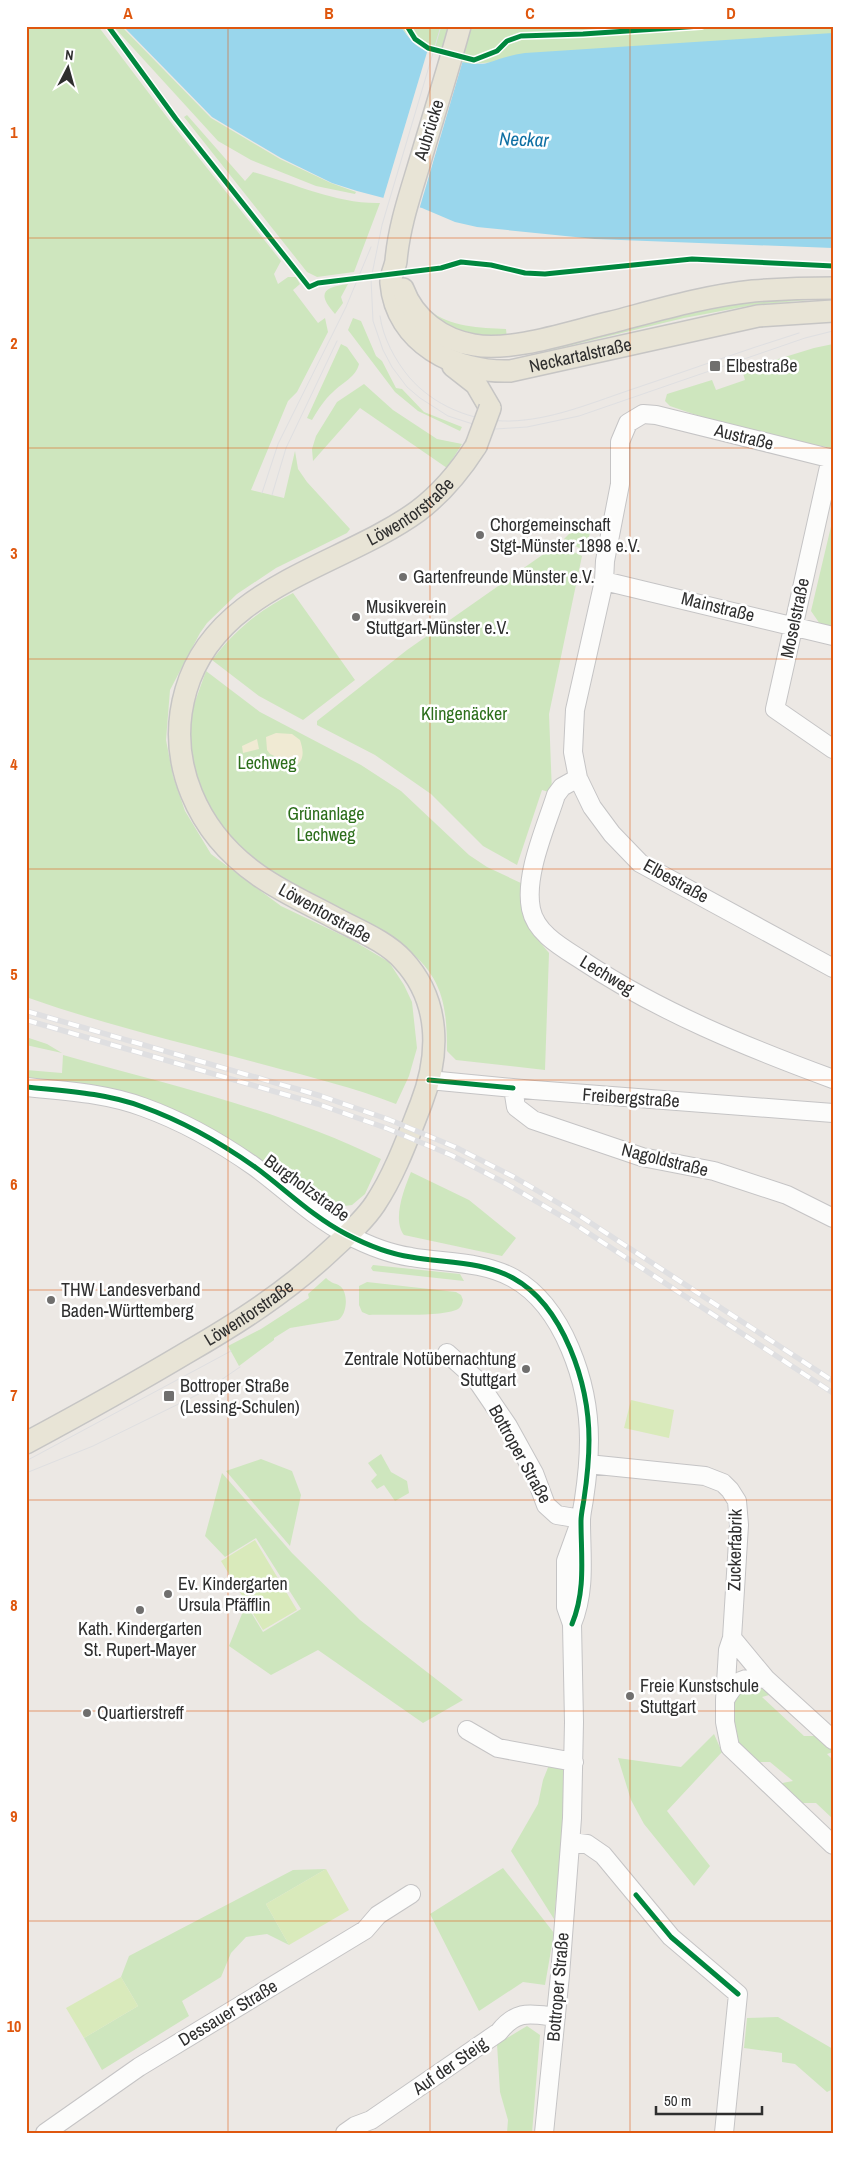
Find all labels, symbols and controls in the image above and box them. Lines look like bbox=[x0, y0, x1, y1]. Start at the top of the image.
text: A bbox=[123, 2, 133, 24]
text: B bbox=[324, 2, 334, 24]
text: C bbox=[525, 2, 535, 24]
text: D bbox=[726, 2, 736, 24]
north arrow bbox=[42, 42, 92, 92]
text: N bbox=[64, 46, 74, 64]
street label: Aubrücke bbox=[407, 96, 450, 164]
text: 1 bbox=[10, 121, 18, 143]
water label: Neckar bbox=[499, 125, 550, 153]
street label: Neckartalstraße bbox=[527, 331, 634, 378]
text: 2 bbox=[10, 332, 18, 354]
place label: Elbestraße bbox=[726, 353, 797, 378]
marker: Elbestraße bbox=[708, 359, 722, 373]
street label: Austraße bbox=[711, 417, 776, 456]
street label: Löwentorstraße bbox=[362, 472, 459, 551]
place label: Chorgemeinschaft Stgt-Münster 1898 e.V. bbox=[490, 512, 640, 558]
marker: Chorgemeinschaft Stgt-Münster 1898 e.V. bbox=[474, 529, 486, 541]
text: 3 bbox=[10, 542, 18, 564]
place label: Gartenfreunde Münster e.V. bbox=[413, 564, 595, 589]
marker: Gartenfreunde Münster e.V. bbox=[397, 571, 409, 583]
street label: Moselstraße bbox=[774, 576, 815, 660]
street label: Mainstraße bbox=[679, 585, 757, 628]
place label: Musikverein Stuttgart-Münster e.V. bbox=[366, 594, 509, 640]
marker: Musikverein Stuttgart-Münster e.V. bbox=[350, 611, 362, 623]
park label: Klingenäcker bbox=[421, 701, 507, 726]
park label: Lechweg bbox=[237, 750, 297, 775]
text: 4 bbox=[10, 753, 18, 775]
park label: Grünanlage Lechweg bbox=[287, 801, 365, 847]
street label: Elbestraße bbox=[639, 852, 714, 909]
street label: Löwentorstraße bbox=[274, 877, 376, 948]
street label: Lechweg bbox=[575, 949, 640, 1001]
text: 5 bbox=[10, 963, 18, 985]
street label: Freibergstraße bbox=[581, 1082, 681, 1113]
street label: Nagoldstraße bbox=[619, 1137, 711, 1182]
street label: Burgholzstraße bbox=[259, 1148, 355, 1227]
text: 6 bbox=[10, 1173, 18, 1195]
street label: Löwentorstraße bbox=[199, 1274, 298, 1352]
place label: THW Landesverband Baden-Württemberg bbox=[61, 1277, 200, 1323]
marker: THW Landesverband Baden-Württemberg bbox=[45, 1294, 57, 1306]
place label: Zentrale Notübernachtung Stuttgart bbox=[345, 1346, 517, 1392]
marker: Zentrale Notübernachtung Stuttgart bbox=[520, 1363, 532, 1375]
place label: Bottroper Straße (Lessing-Schulen) bbox=[180, 1373, 300, 1419]
text: 7 bbox=[10, 1384, 18, 1406]
marker: Bottroper Straße (Lessing-Schulen) bbox=[162, 1389, 176, 1403]
street label: Bottroper Straße bbox=[483, 1400, 558, 1508]
street label: Zuckerfabrik bbox=[721, 1508, 748, 1591]
place label: Ev. Kindergarten Ursula Pfäfflin bbox=[178, 1571, 288, 1617]
marker: Ev. Kindergarten Ursula Pfäfflin bbox=[162, 1588, 174, 1600]
text: 8 bbox=[10, 1594, 18, 1616]
marker: Kath. Kindergarten St. Rupert-Mayer bbox=[134, 1604, 146, 1616]
place label: Kath. Kindergarten St. Rupert-Mayer bbox=[78, 1616, 202, 1662]
place label: Freie Kunstschule Stuttgart bbox=[640, 1673, 759, 1719]
marker: Freie Kunstschule Stuttgart bbox=[624, 1690, 636, 1702]
place label: Quartierstreff bbox=[97, 1700, 184, 1725]
marker: Quartierstreff bbox=[81, 1707, 93, 1719]
text: 9 bbox=[10, 1805, 18, 1827]
street label: Bottroper Straße bbox=[540, 1932, 575, 2042]
street label: Dessauer Straße bbox=[173, 1973, 282, 2052]
text: 10 bbox=[7, 2015, 21, 2037]
street label: Auf der Steig bbox=[406, 2030, 493, 2101]
scale bar bbox=[656, 2084, 763, 2116]
text: 50 m bbox=[664, 2090, 691, 2111]

